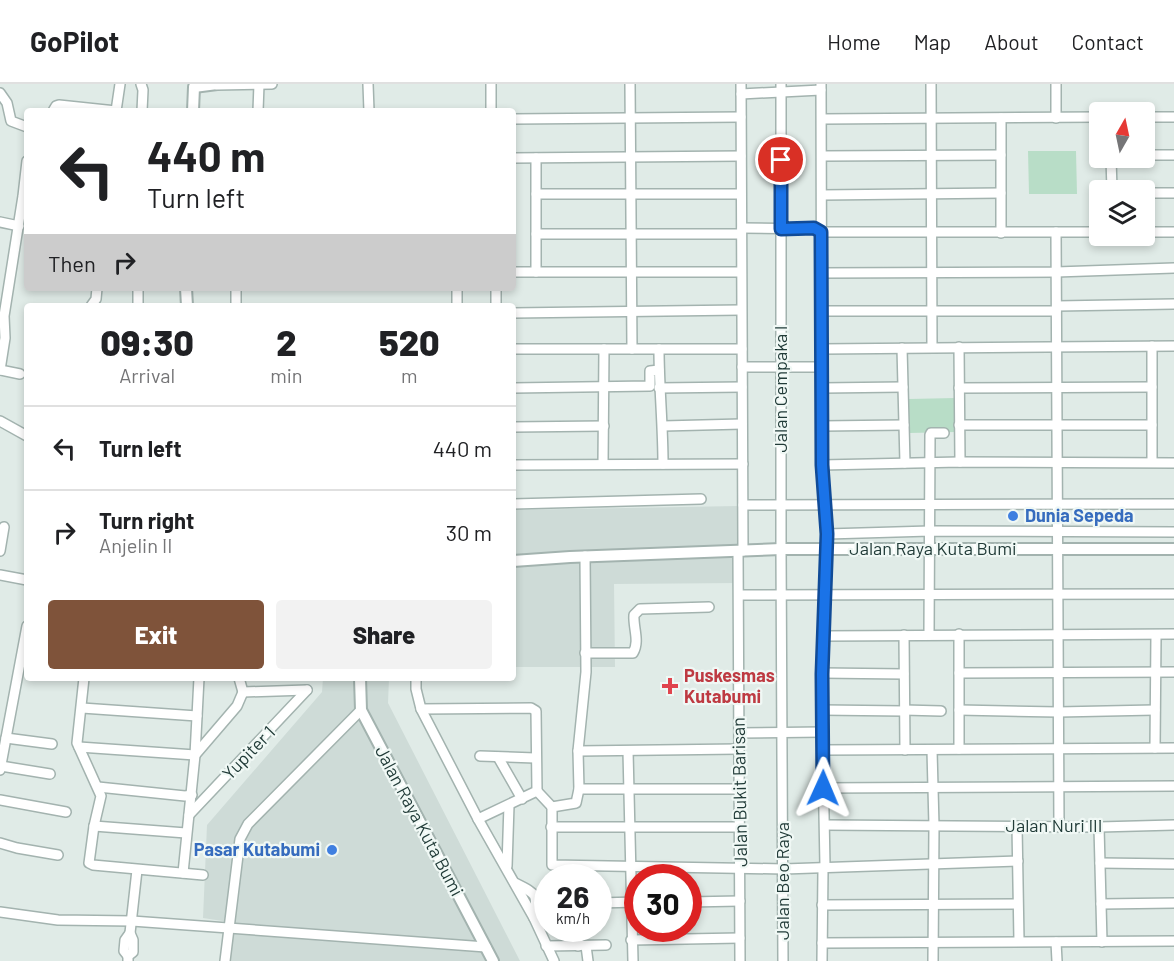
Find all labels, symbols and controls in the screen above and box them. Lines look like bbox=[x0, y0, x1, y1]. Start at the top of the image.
text: GoPilot bbox=[30, 24, 119, 58]
text: Home bbox=[827, 29, 881, 54]
text: Map bbox=[914, 29, 951, 54]
text: About bbox=[984, 29, 1039, 54]
text: Contact bbox=[1072, 29, 1144, 54]
north arrow bbox=[1089, 102, 1155, 168]
map controls bbox=[1089, 102, 1155, 246]
text: 440 m bbox=[147, 130, 265, 180]
icon: left bbox=[48, 132, 126, 210]
pin bbox=[755, 134, 806, 185]
icon: arrive bbox=[764, 143, 797, 176]
button: layers bbox=[1089, 180, 1155, 246]
text: Turn left bbox=[147, 181, 245, 213]
icon: right bbox=[108, 246, 141, 279]
text: Then bbox=[48, 250, 96, 276]
text: 09:30 bbox=[100, 320, 194, 363]
text: 2 bbox=[276, 320, 297, 363]
text: 520 bbox=[379, 320, 440, 363]
street label: Jalan Cempaka I bbox=[769, 325, 791, 453]
text: Arrival bbox=[119, 363, 175, 387]
text: min bbox=[270, 363, 303, 387]
text: m bbox=[401, 363, 418, 387]
icon: left bbox=[48, 432, 81, 465]
text: Turn left bbox=[99, 435, 182, 461]
text: 440 m bbox=[433, 435, 492, 461]
place label: Dunia Sepeda bbox=[1025, 504, 1134, 526]
text: Turn right bbox=[99, 507, 194, 533]
marker: Dunia Sepeda bbox=[1006, 509, 1020, 523]
icon: right bbox=[48, 516, 81, 549]
text: 30 m bbox=[446, 519, 492, 545]
text: Anjelin II bbox=[99, 533, 172, 557]
street label: Jalan Raya Kuta Bumi bbox=[849, 537, 1017, 559]
button: Exit bbox=[48, 600, 264, 669]
button: Share bbox=[276, 600, 492, 669]
place label: Puskesmas Kutabumi bbox=[684, 664, 775, 707]
marker: Puskesmas Kutabumi bbox=[661, 677, 679, 695]
street label: Jalan Bukit Barisan bbox=[727, 717, 751, 867]
street label: Yupiter 1 bbox=[217, 721, 279, 784]
street label: Jalan Raya Kuta Bumi bbox=[371, 741, 469, 900]
position arrow bbox=[791, 756, 855, 820]
street label: Jalan Nuri III bbox=[1006, 814, 1102, 836]
street label: Jalan Beo Raya bbox=[771, 822, 793, 940]
place label: Pasar Kutabumi bbox=[194, 838, 320, 860]
marker: Pasar Kutabumi bbox=[325, 843, 339, 857]
speed limit sign: 30 bbox=[624, 864, 702, 942]
text: 26 bbox=[557, 878, 589, 914]
text: km/h bbox=[556, 909, 590, 927]

